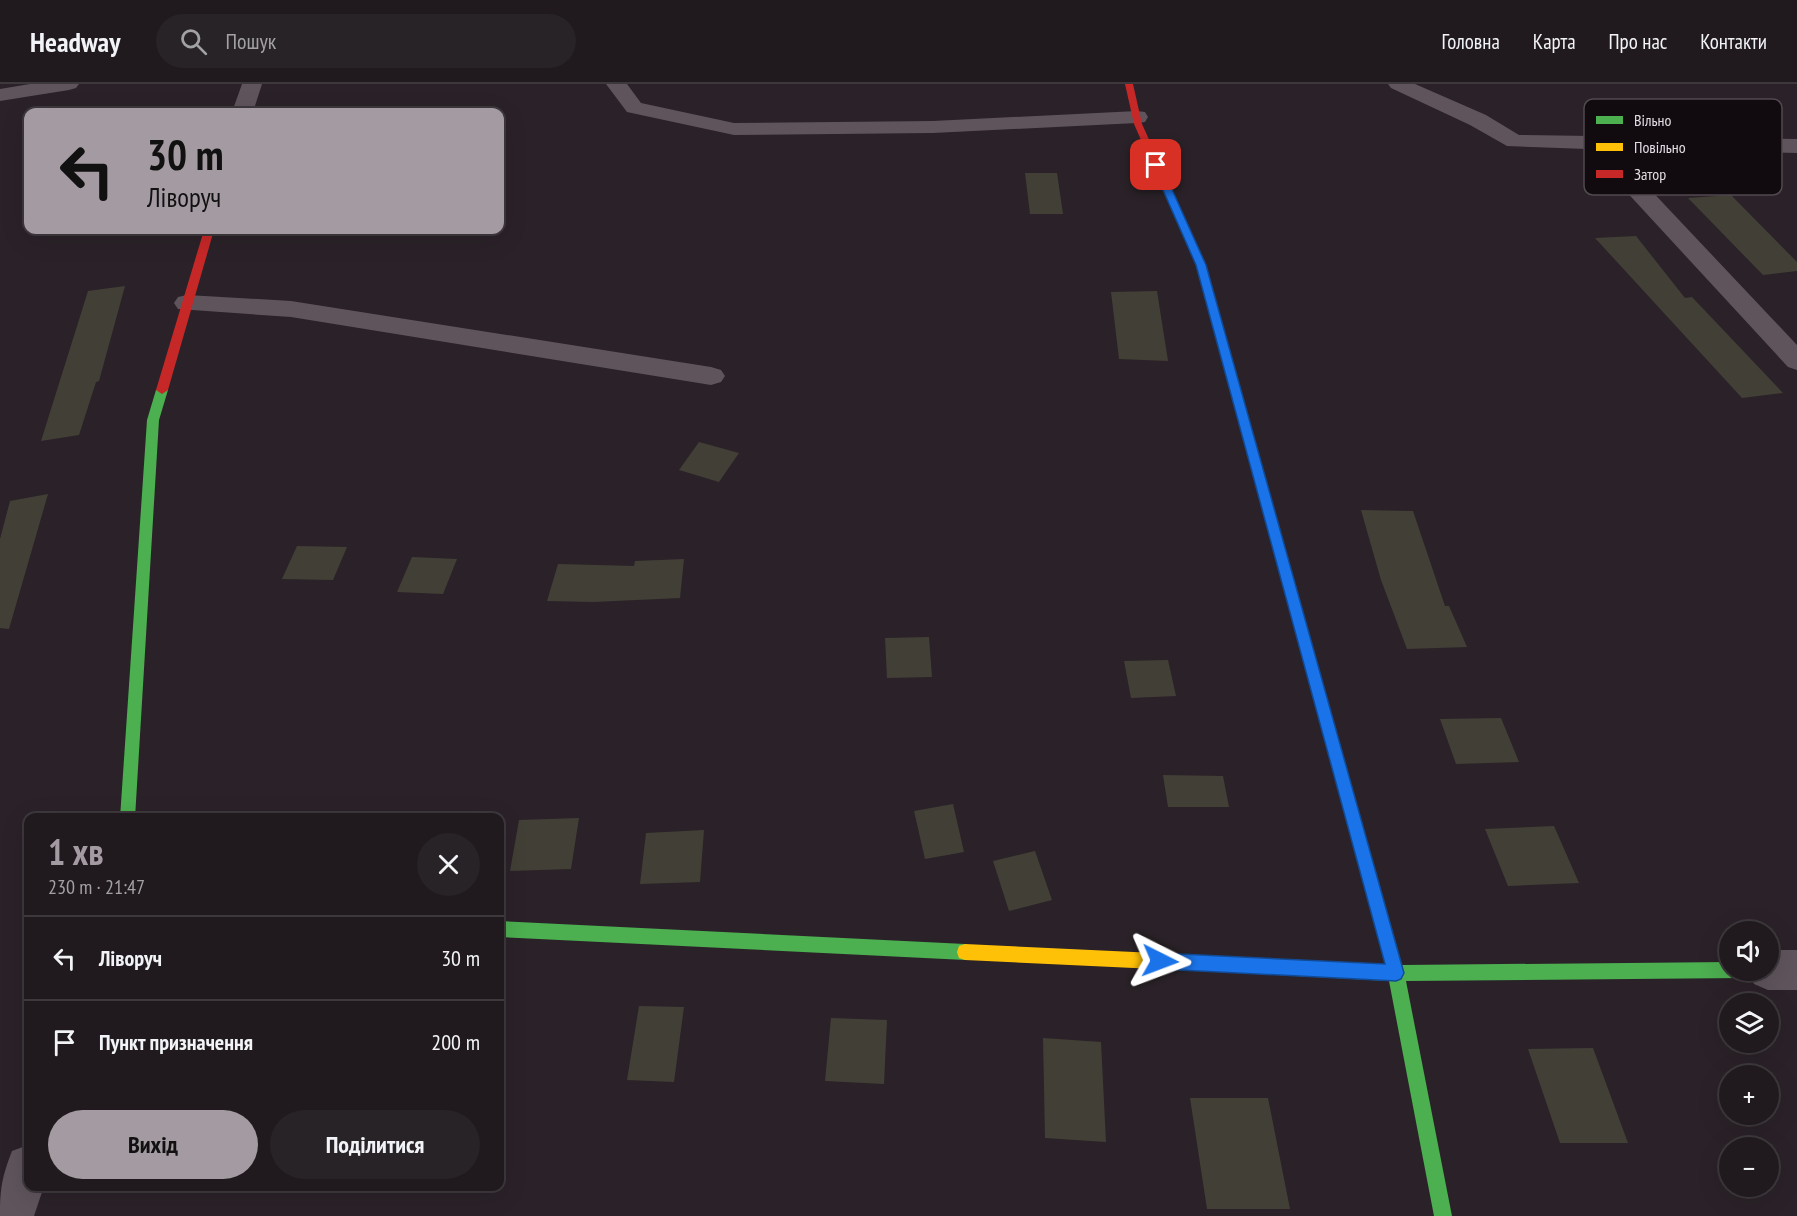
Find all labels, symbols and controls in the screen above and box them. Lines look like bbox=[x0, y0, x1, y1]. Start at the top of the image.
search box bbox=[156, 14, 576, 68]
text: Headway bbox=[30, 23, 120, 60]
icon: search bbox=[177, 25, 210, 58]
text: Пошук bbox=[225, 27, 276, 55]
text: Головна bbox=[1442, 28, 1500, 55]
text: Карта bbox=[1533, 28, 1576, 55]
text: Про нас bbox=[1609, 28, 1667, 55]
text: Контакти bbox=[1700, 28, 1767, 55]
legend bbox=[1584, 99, 1782, 195]
text: Вільно bbox=[1634, 110, 1671, 130]
text: 30 m bbox=[147, 127, 224, 182]
icon: left bbox=[48, 132, 126, 210]
text: Повільно bbox=[1634, 137, 1686, 157]
pin bbox=[1130, 139, 1181, 190]
icon: arrive bbox=[1139, 148, 1172, 181]
text: Затор bbox=[1634, 164, 1666, 184]
text: Ліворуч bbox=[147, 180, 221, 214]
text: 1 хв bbox=[48, 828, 103, 875]
button: close bbox=[417, 833, 480, 896]
text: 230 m · 21:47 bbox=[48, 874, 145, 900]
map controls bbox=[1719, 921, 1779, 1197]
button: sound bbox=[1719, 921, 1779, 981]
position arrow bbox=[1128, 929, 1192, 993]
icon: left bbox=[48, 942, 81, 975]
text: Ліворуч bbox=[99, 944, 162, 972]
text: 30 m bbox=[441, 944, 480, 972]
button: layers bbox=[1719, 993, 1779, 1053]
icon: arrive bbox=[48, 1026, 81, 1059]
text: Пункт призначення bbox=[99, 1028, 253, 1056]
text: 200 m bbox=[431, 1028, 480, 1056]
button: + bbox=[1719, 1065, 1779, 1125]
button: Вихід bbox=[48, 1110, 258, 1179]
button: Поділитися bbox=[270, 1110, 480, 1179]
button: − bbox=[1719, 1137, 1779, 1197]

